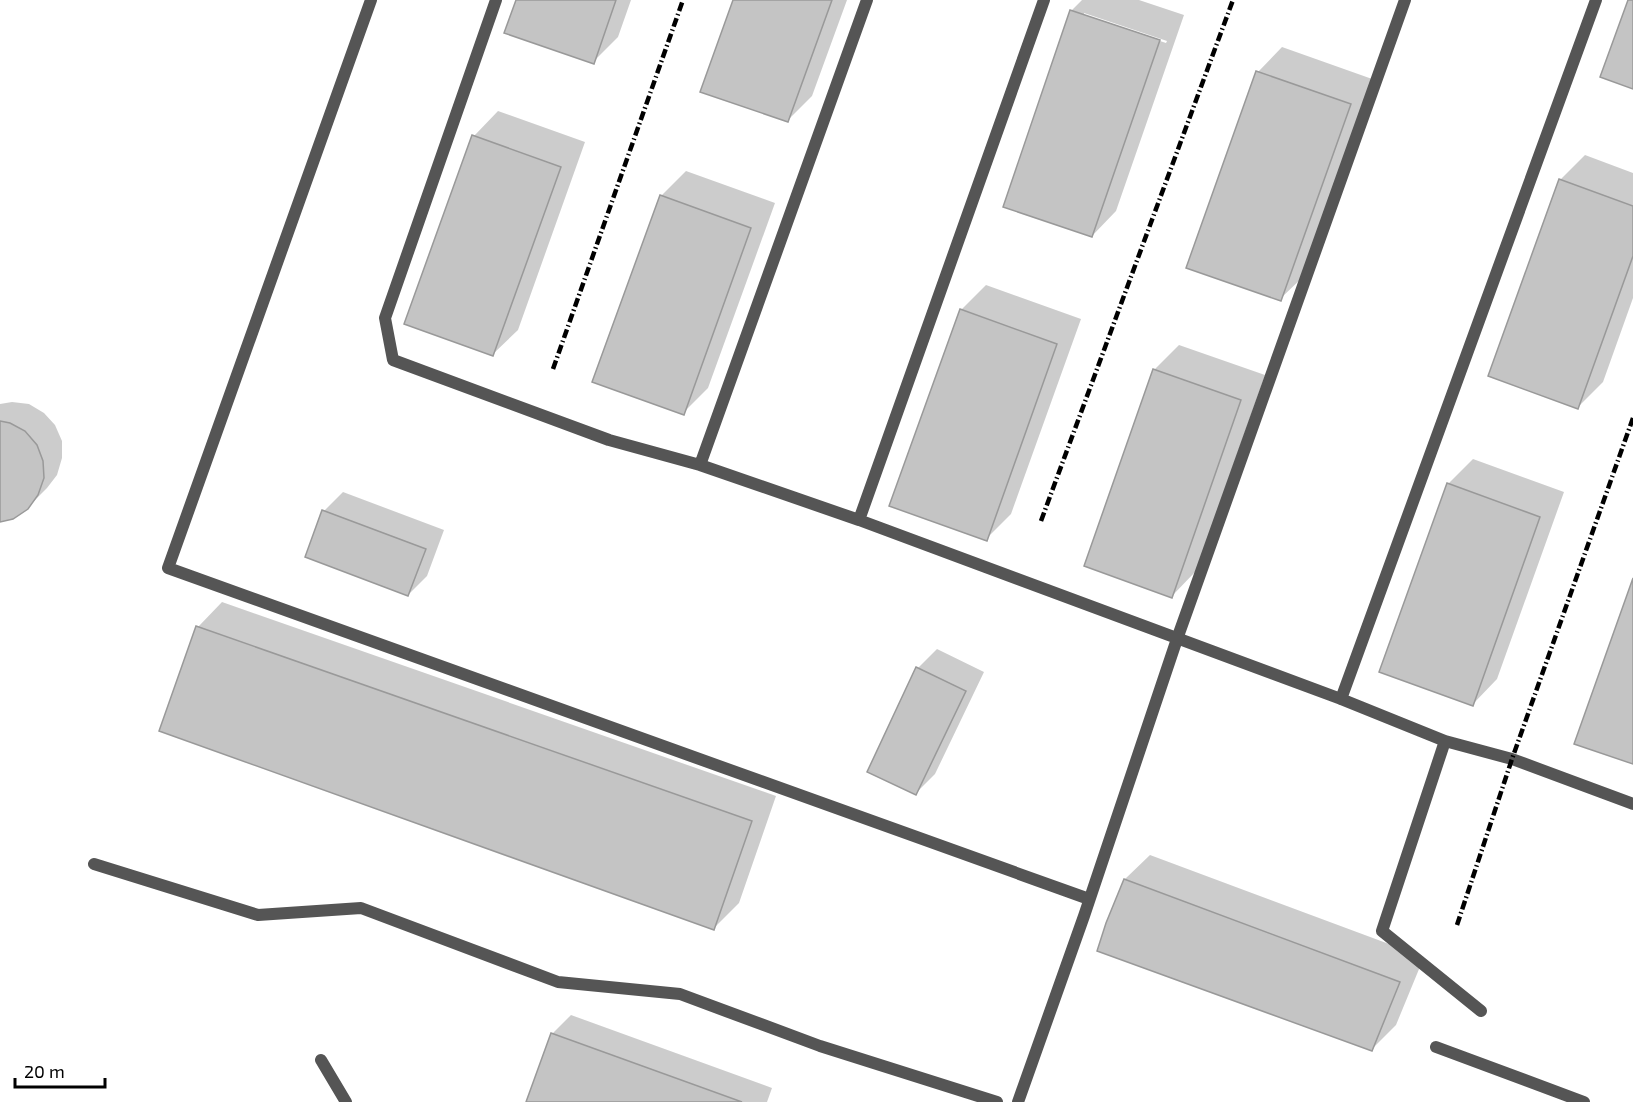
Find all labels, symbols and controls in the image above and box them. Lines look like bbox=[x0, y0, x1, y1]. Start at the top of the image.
scale bar bbox=[15, 1051, 105, 1089]
text: 20 m bbox=[24, 1060, 65, 1082]

